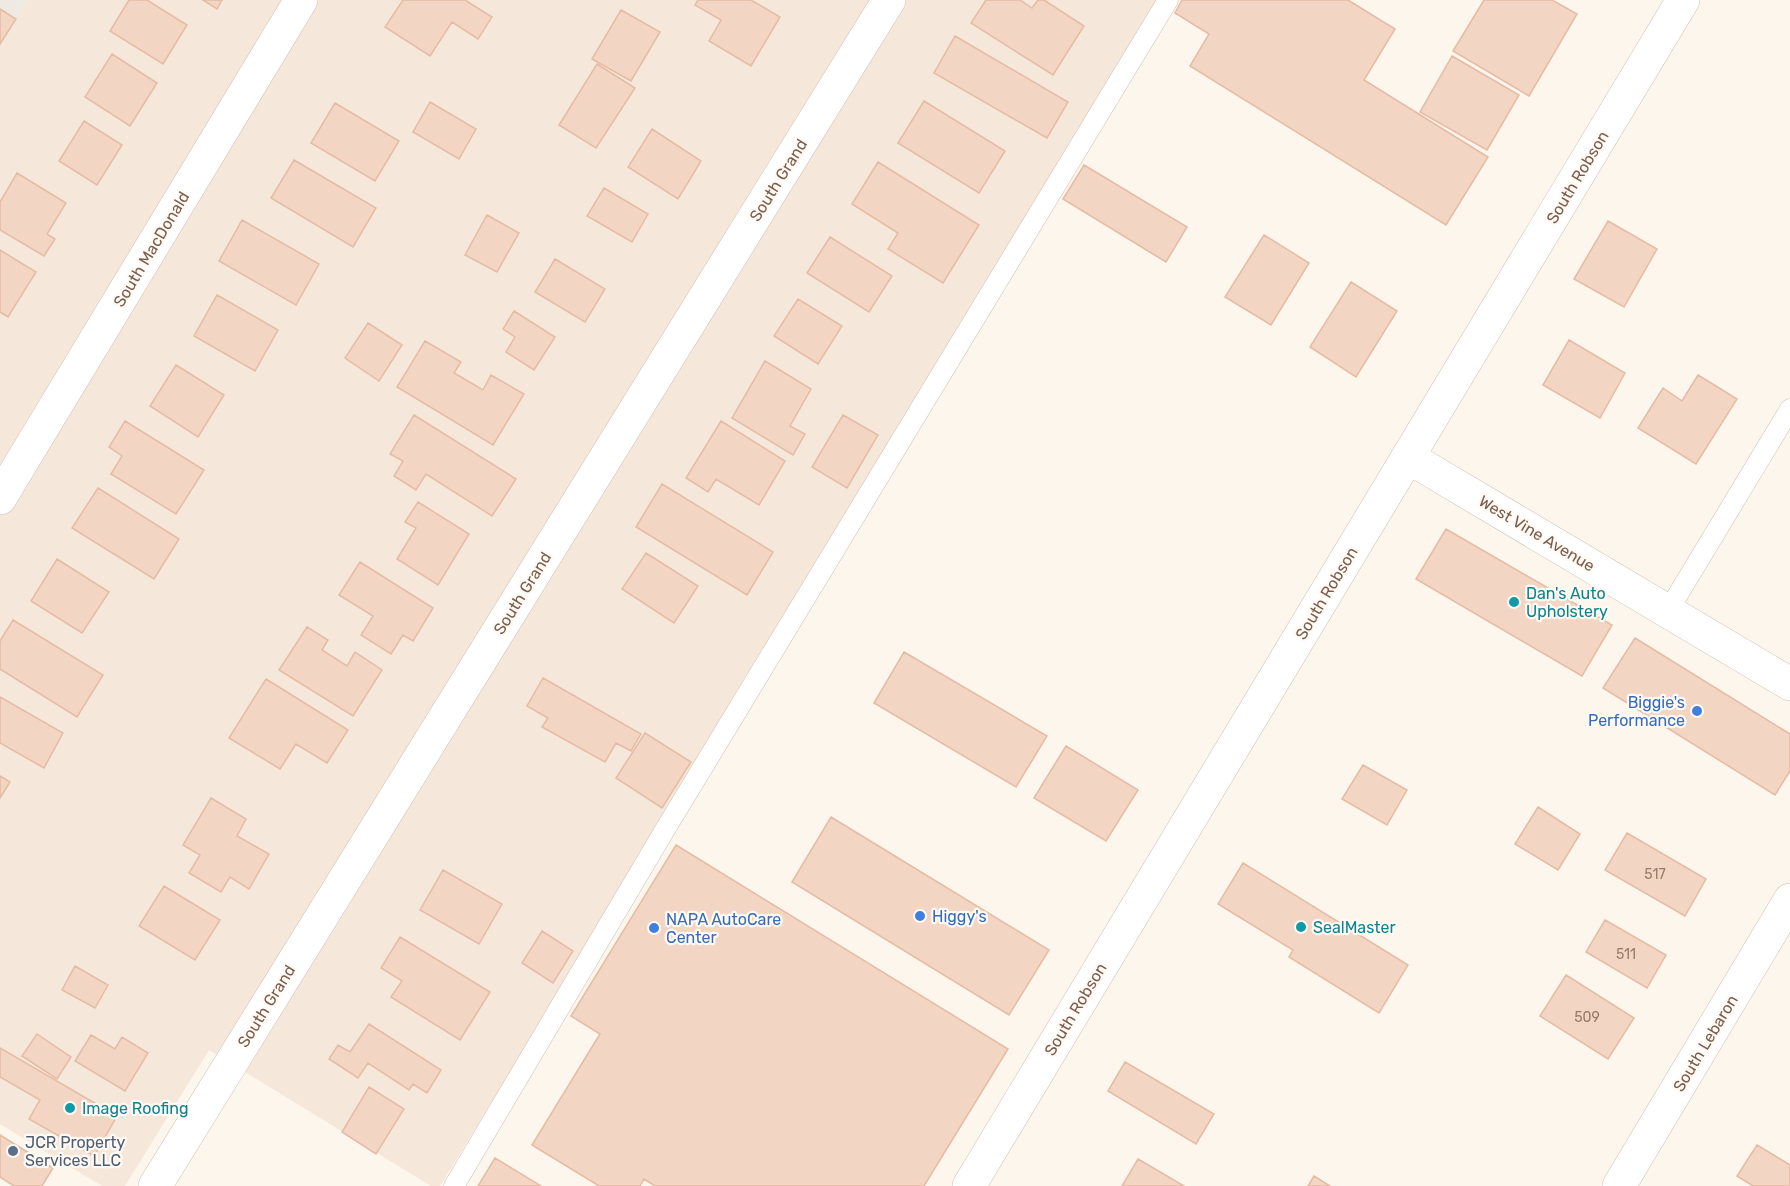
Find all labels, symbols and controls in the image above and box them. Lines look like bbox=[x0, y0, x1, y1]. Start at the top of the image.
street label: South Robson bbox=[1542, 127, 1613, 227]
street label: South Grand bbox=[746, 136, 811, 225]
street label: South MacDonald bbox=[109, 188, 193, 310]
street label: West Vine Avenue bbox=[1475, 491, 1598, 576]
street label: South Robson bbox=[1291, 543, 1362, 643]
street label: South Grand bbox=[490, 549, 555, 638]
place label: Dan's Auto Upholstery bbox=[1526, 584, 1608, 621]
marker: Dan's Auto Upholstery bbox=[1507, 595, 1521, 609]
place label: Biggie's Performance bbox=[1588, 693, 1685, 730]
marker: Biggie's Performance bbox=[1690, 704, 1704, 718]
house number: 517 bbox=[1644, 866, 1666, 883]
place label: Higgy's bbox=[932, 907, 987, 926]
marker: Higgy's bbox=[913, 909, 927, 923]
place label: NAPA AutoCare Center bbox=[666, 910, 781, 947]
place label: SealMaster bbox=[1313, 918, 1396, 937]
marker: SealMaster bbox=[1294, 920, 1308, 934]
marker: NAPA AutoCare Center bbox=[647, 921, 661, 935]
house number: 511 bbox=[1616, 946, 1636, 963]
street label: South Robson bbox=[1040, 959, 1111, 1059]
street label: South Grand bbox=[234, 962, 299, 1051]
street label: South Lebaron bbox=[1669, 991, 1742, 1095]
house number: 509 bbox=[1574, 1009, 1600, 1026]
place label: Image Roofing bbox=[82, 1099, 189, 1118]
marker: Image Roofing bbox=[63, 1101, 77, 1115]
place label: JCR Property Services LLC bbox=[25, 1133, 125, 1170]
marker: JCR Property Services LLC bbox=[6, 1144, 20, 1158]

